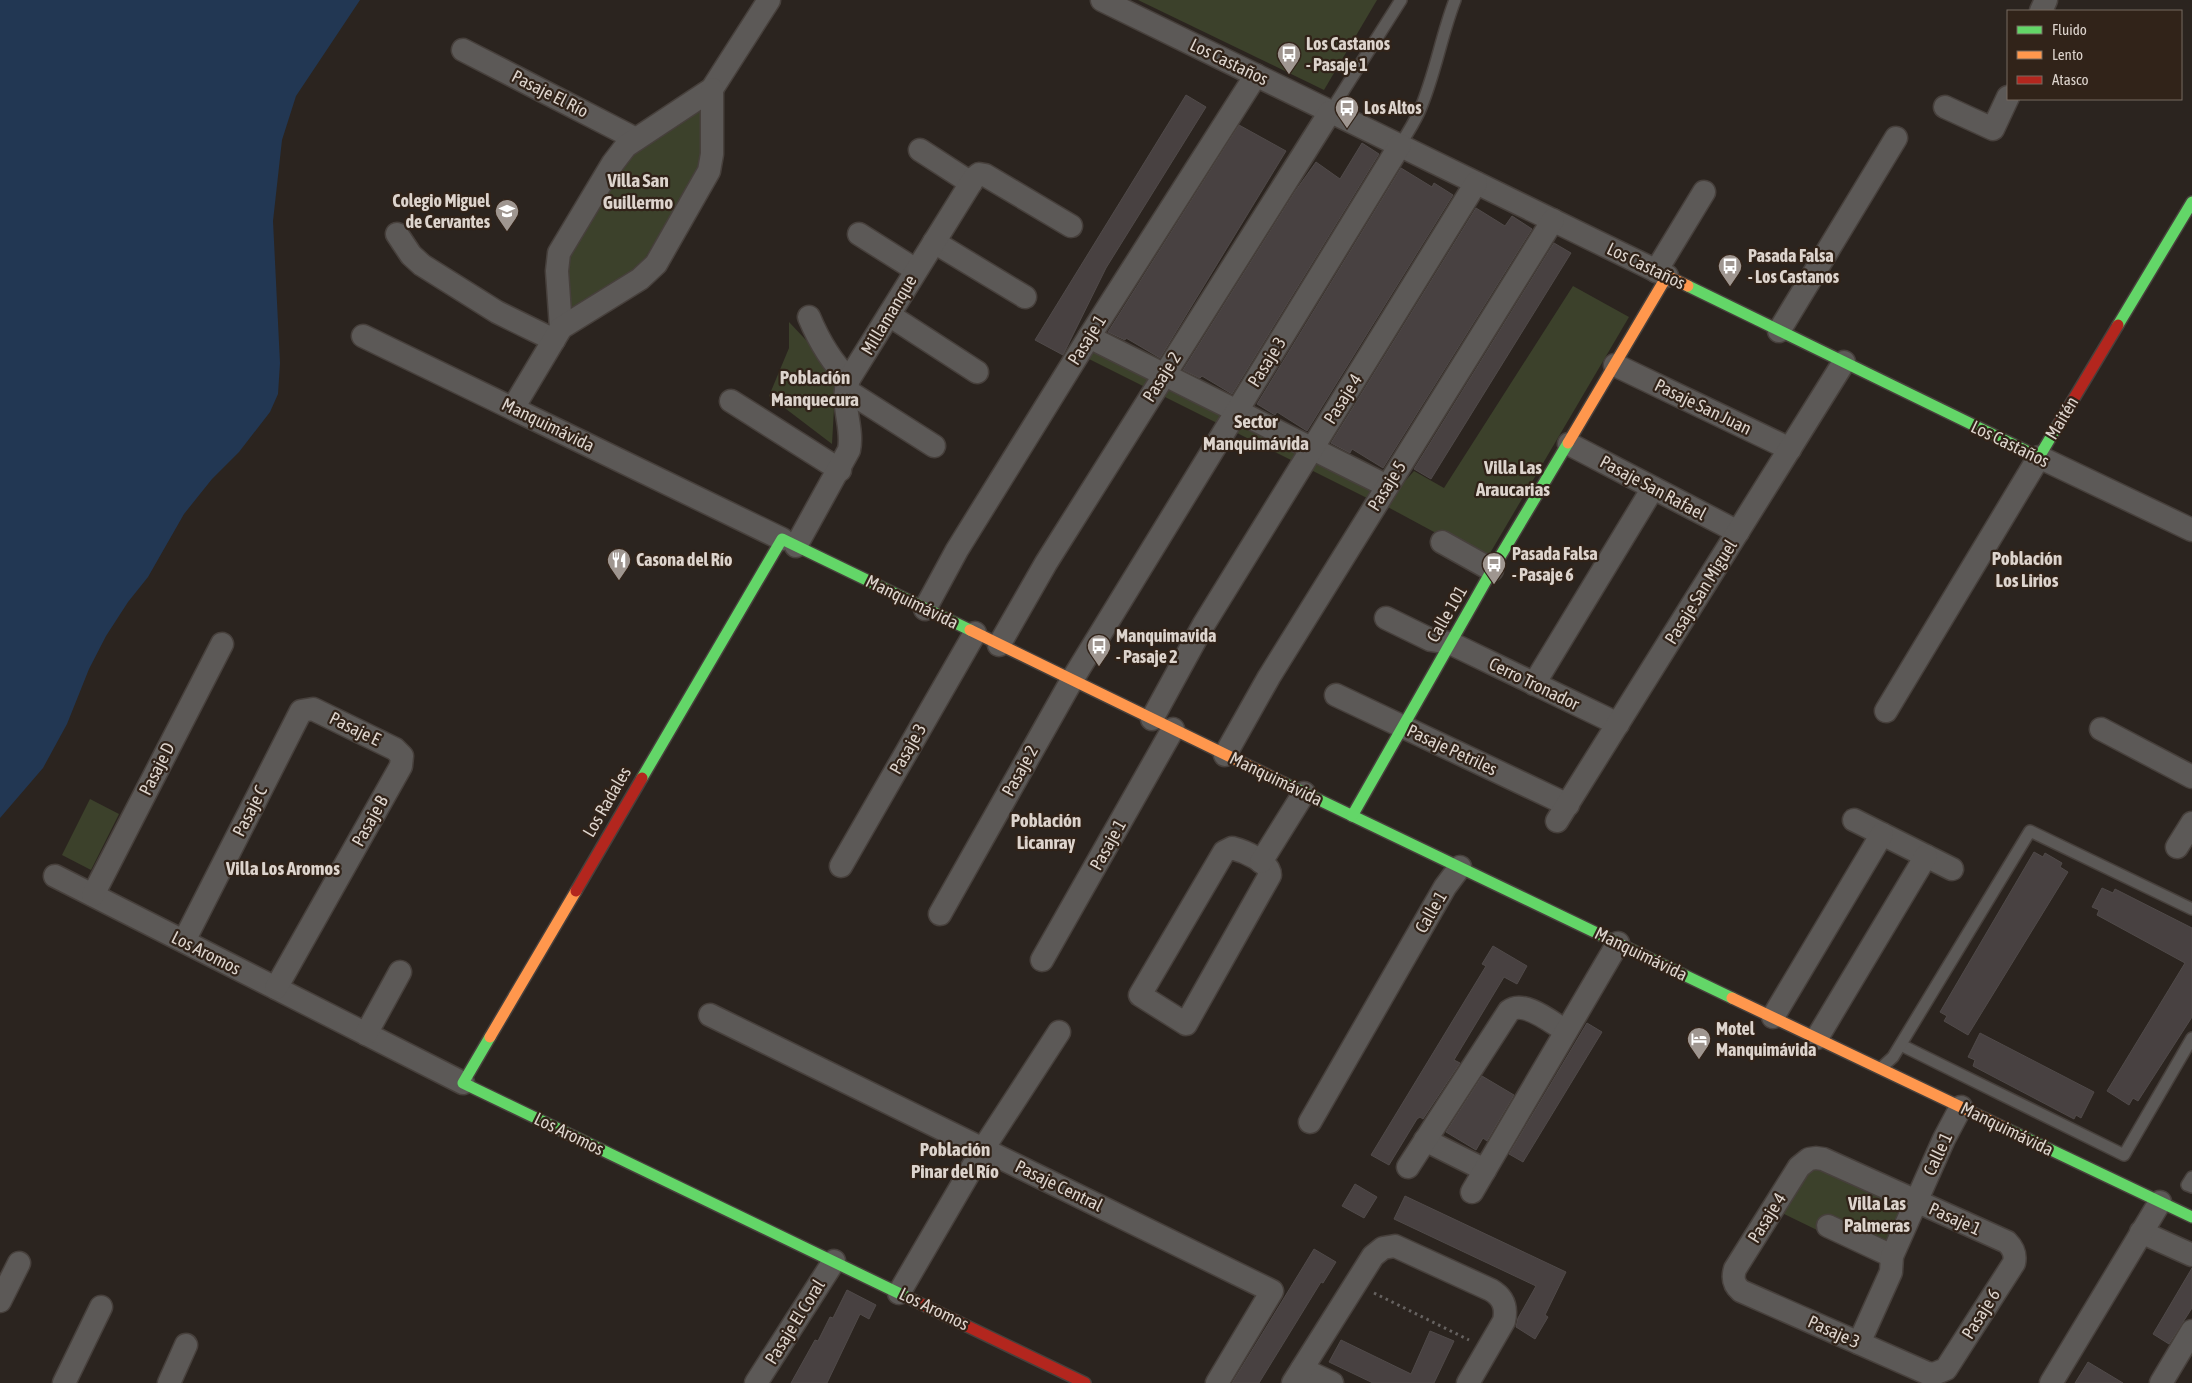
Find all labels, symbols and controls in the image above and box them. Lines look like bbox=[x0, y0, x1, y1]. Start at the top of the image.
legend bbox=[2007, 10, 2182, 100]
text: Fluido bbox=[2052, 21, 2087, 38]
place label: Los Castanos - Pasaje 1 bbox=[1306, 33, 1391, 75]
street label: Los Castaños bbox=[1187, 34, 1272, 89]
bus stop icon: Los Castanos - Pasaje 1 bbox=[1276, 41, 1302, 75]
text: Lento bbox=[2052, 46, 2083, 63]
street label: Pasaje El Río bbox=[509, 65, 592, 122]
text: Atasco bbox=[2052, 71, 2089, 88]
bus stop icon: Los Altos bbox=[1334, 95, 1360, 129]
place label: Los Altos bbox=[1364, 97, 1422, 118]
district label: Villa San Guillermo bbox=[603, 169, 673, 213]
place label: Colegio Miguel de Cervantes bbox=[392, 190, 491, 232]
school or university icon: Colegio Miguel de Cervantes bbox=[494, 198, 520, 232]
street label: Los Castaños bbox=[1604, 238, 1689, 293]
place label: Pasada Falsa - Los Castanos bbox=[1748, 245, 1840, 287]
bus stop icon: Pasada Falsa - Los Castanos bbox=[1717, 253, 1743, 287]
street label: Millamanque bbox=[857, 271, 921, 359]
street label: Pasaje 1 bbox=[1063, 311, 1110, 369]
street label: Pasaje 3 bbox=[1243, 333, 1290, 391]
street label: Pasaje 2 bbox=[1138, 348, 1185, 406]
district label: Población Manquecura bbox=[771, 366, 859, 410]
street label: Pasaje 4 bbox=[1319, 370, 1366, 428]
street label: Pasaje San Juan bbox=[1651, 374, 1755, 439]
street label: Maitén bbox=[2041, 392, 2083, 443]
street label: Manquimávida bbox=[499, 393, 598, 456]
district label: Sector Manquimávida bbox=[1203, 410, 1309, 454]
street label: Los Castaños bbox=[1968, 416, 2053, 471]
street label: Pasaje San Rafael bbox=[1597, 451, 1710, 524]
district label: Villa Las Araucarias bbox=[1475, 456, 1550, 500]
street label: Pasaje 5 bbox=[1363, 457, 1410, 515]
street label: Pasaje San Miguel bbox=[1660, 536, 1741, 648]
place label: Pasada Falsa - Pasaje 6 bbox=[1512, 543, 1598, 585]
restaurant icon: Casona del Río bbox=[606, 547, 632, 581]
district label: Población Los Lirios bbox=[1992, 547, 2062, 591]
place label: Casona del Río bbox=[636, 549, 732, 570]
bus stop icon: Pasada Falsa - Pasaje 6 bbox=[1481, 551, 1507, 585]
street label: Manquimávida bbox=[863, 570, 962, 633]
street label: Calle 101 bbox=[1422, 582, 1471, 646]
place label: Manquimavida - Pasaje 2 bbox=[1116, 625, 1216, 667]
bus stop icon: Manquimavida - Pasaje 2 bbox=[1086, 633, 1112, 667]
street label: Cerro Tronador bbox=[1486, 653, 1583, 715]
street label: Pasaje E bbox=[326, 707, 384, 750]
street label: Pasaje 3 bbox=[885, 720, 930, 778]
street label: Pasaje Petriles bbox=[1404, 720, 1501, 780]
street label: Pasaje D bbox=[134, 739, 179, 799]
street label: Pasaje 2 bbox=[997, 742, 1042, 800]
street label: Manquimávida bbox=[1227, 747, 1326, 810]
street label: Los Radales bbox=[578, 763, 635, 841]
street label: Pasaje C bbox=[228, 782, 271, 840]
street label: Pasaje B bbox=[347, 791, 392, 850]
district label: Población Licanray bbox=[1011, 809, 1081, 853]
street label: Pasaje 1 bbox=[1085, 816, 1130, 874]
district label: Villa Los Aromos bbox=[225, 857, 340, 879]
street label: Calle 1 bbox=[1410, 887, 1451, 936]
street label: Manquimávida bbox=[1592, 922, 1691, 985]
street label: Los Aromos bbox=[168, 926, 244, 979]
place label: Motel Manquimávida bbox=[1716, 1018, 1816, 1060]
hotel icon: Motel Manquimávida bbox=[1686, 1026, 1712, 1060]
street label: Manquimávida bbox=[1958, 1097, 2057, 1160]
street label: Los Aromos bbox=[531, 1108, 607, 1159]
street label: Calle 1 bbox=[1919, 1129, 1957, 1179]
district label: Población Pinar del Río bbox=[911, 1138, 999, 1182]
street label: Pasaje Central bbox=[1012, 1155, 1107, 1216]
street label: Pasaje 4 bbox=[1743, 1189, 1790, 1247]
district label: Villa Las Palmeras bbox=[1844, 1192, 1910, 1236]
street label: Pasaje 1 bbox=[1926, 1198, 1985, 1239]
street label: Pasaje El Coral bbox=[760, 1275, 829, 1368]
street label: Los Aromos bbox=[896, 1283, 972, 1334]
street label: Pasaje 6 bbox=[1957, 1285, 2004, 1343]
street label: Pasaje 3 bbox=[1805, 1311, 1864, 1352]

